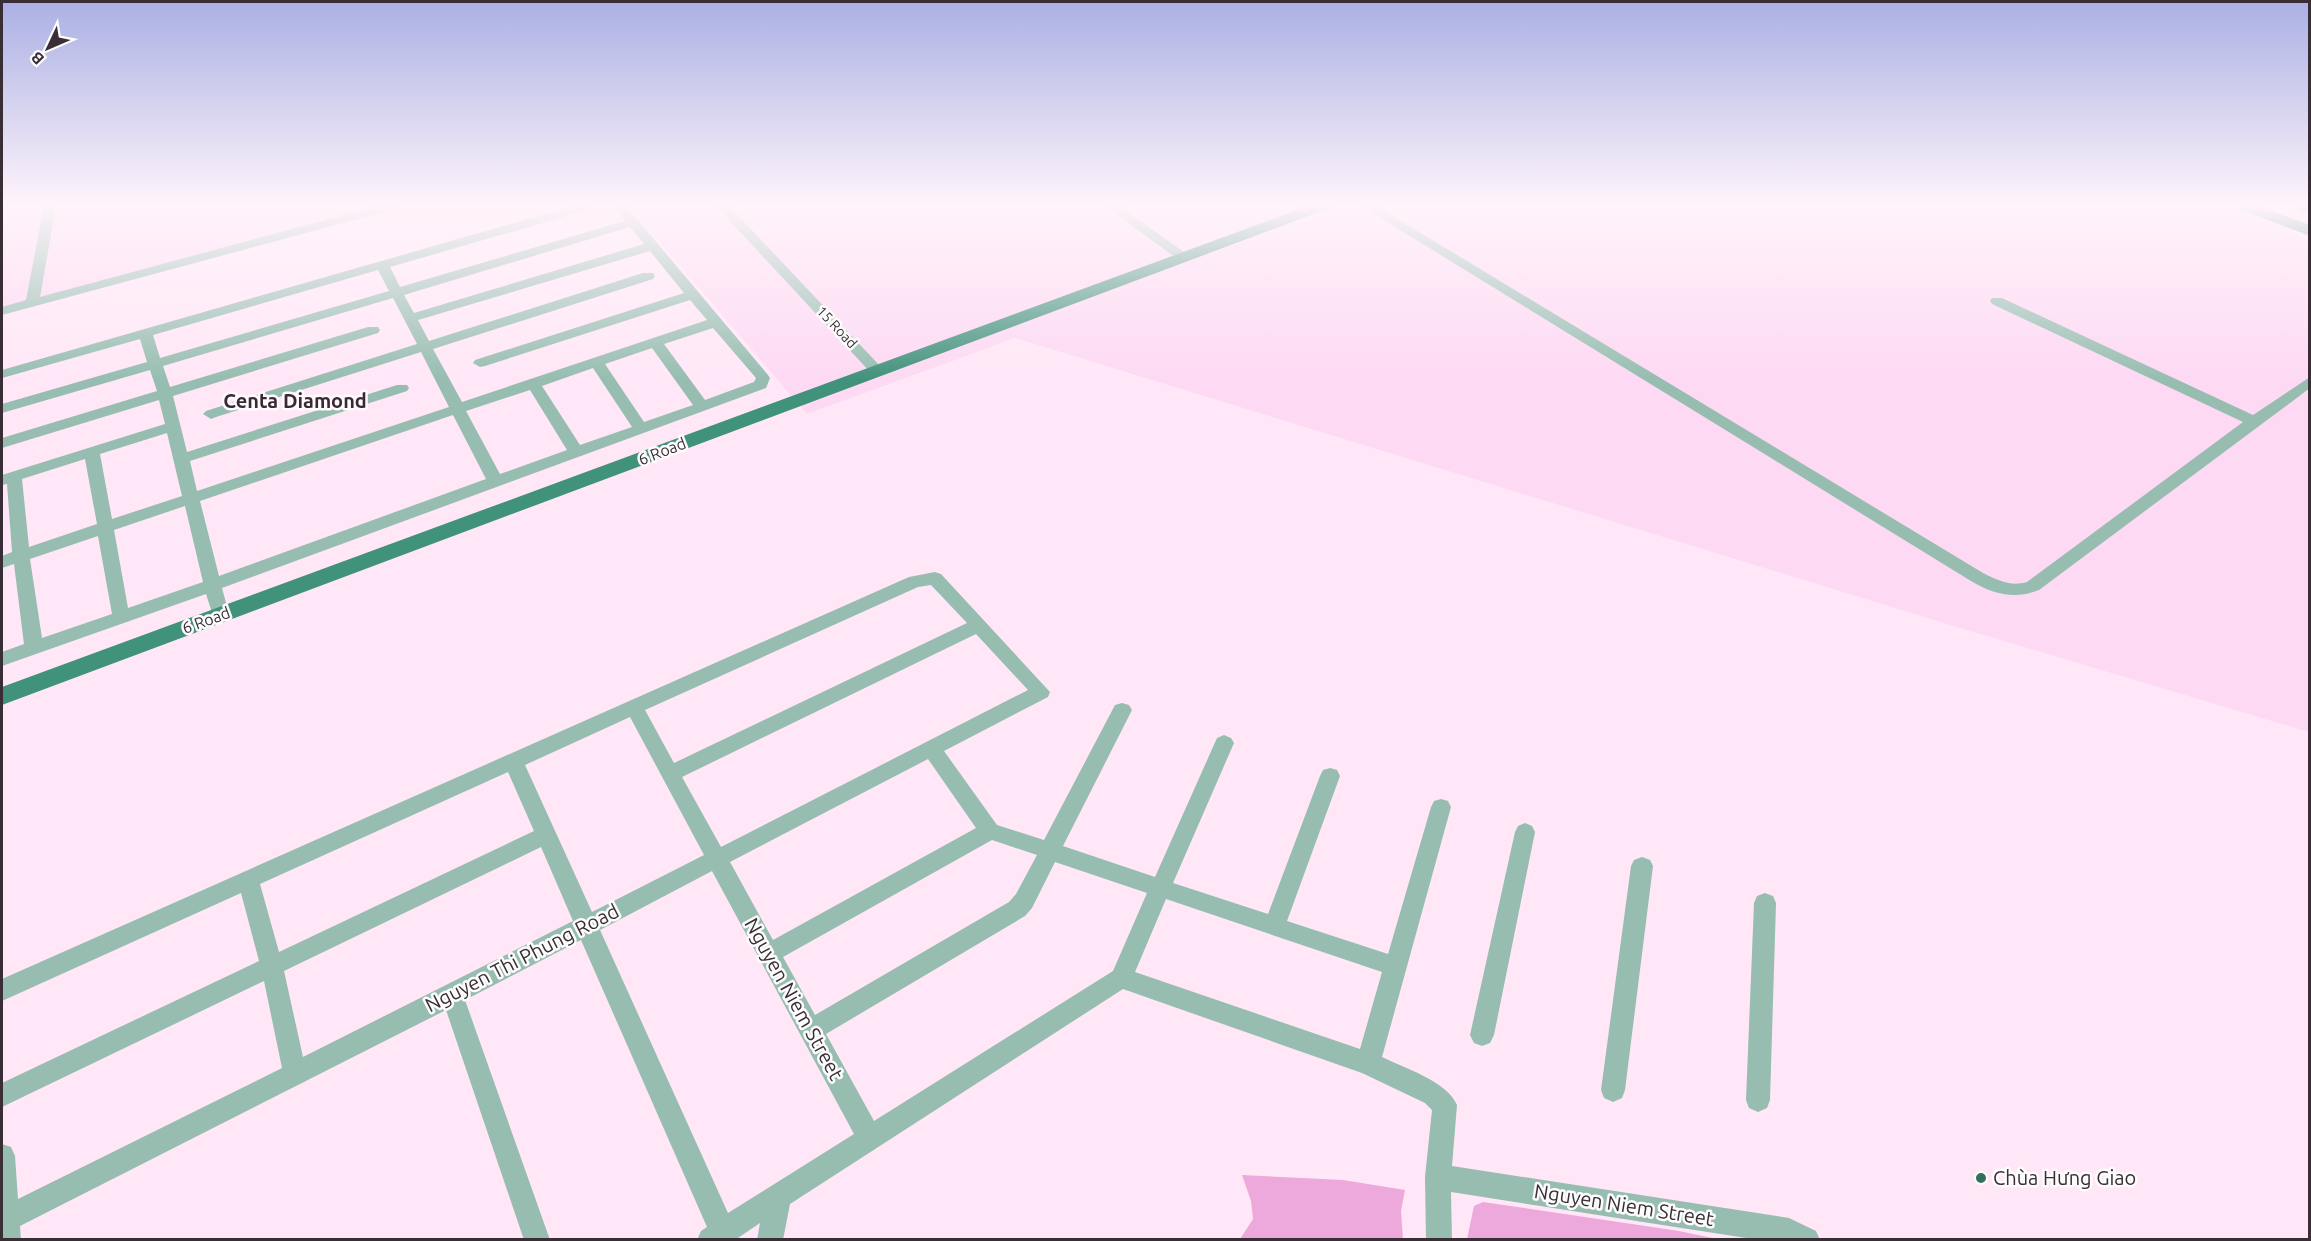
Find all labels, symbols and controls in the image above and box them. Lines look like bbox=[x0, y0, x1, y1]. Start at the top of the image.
north arrow bbox=[18, 18, 78, 78]
text: B bbox=[27, 48, 47, 68]
street label: 15 Road bbox=[814, 303, 860, 351]
district label: Centa Diamond bbox=[223, 389, 367, 412]
street label: 6 Road bbox=[636, 434, 688, 468]
street label: 6 Road bbox=[180, 603, 232, 637]
street label: Nguyen Thi Phung Road bbox=[421, 899, 622, 1016]
street label: Nguyen Niem Street bbox=[740, 914, 849, 1084]
place label: Chùa Hưng Giao bbox=[1993, 1166, 2136, 1189]
marker: Chùa Hưng Giao bbox=[1974, 1171, 1988, 1185]
street label: Nguyen Niem Street bbox=[1533, 1179, 1716, 1230]

